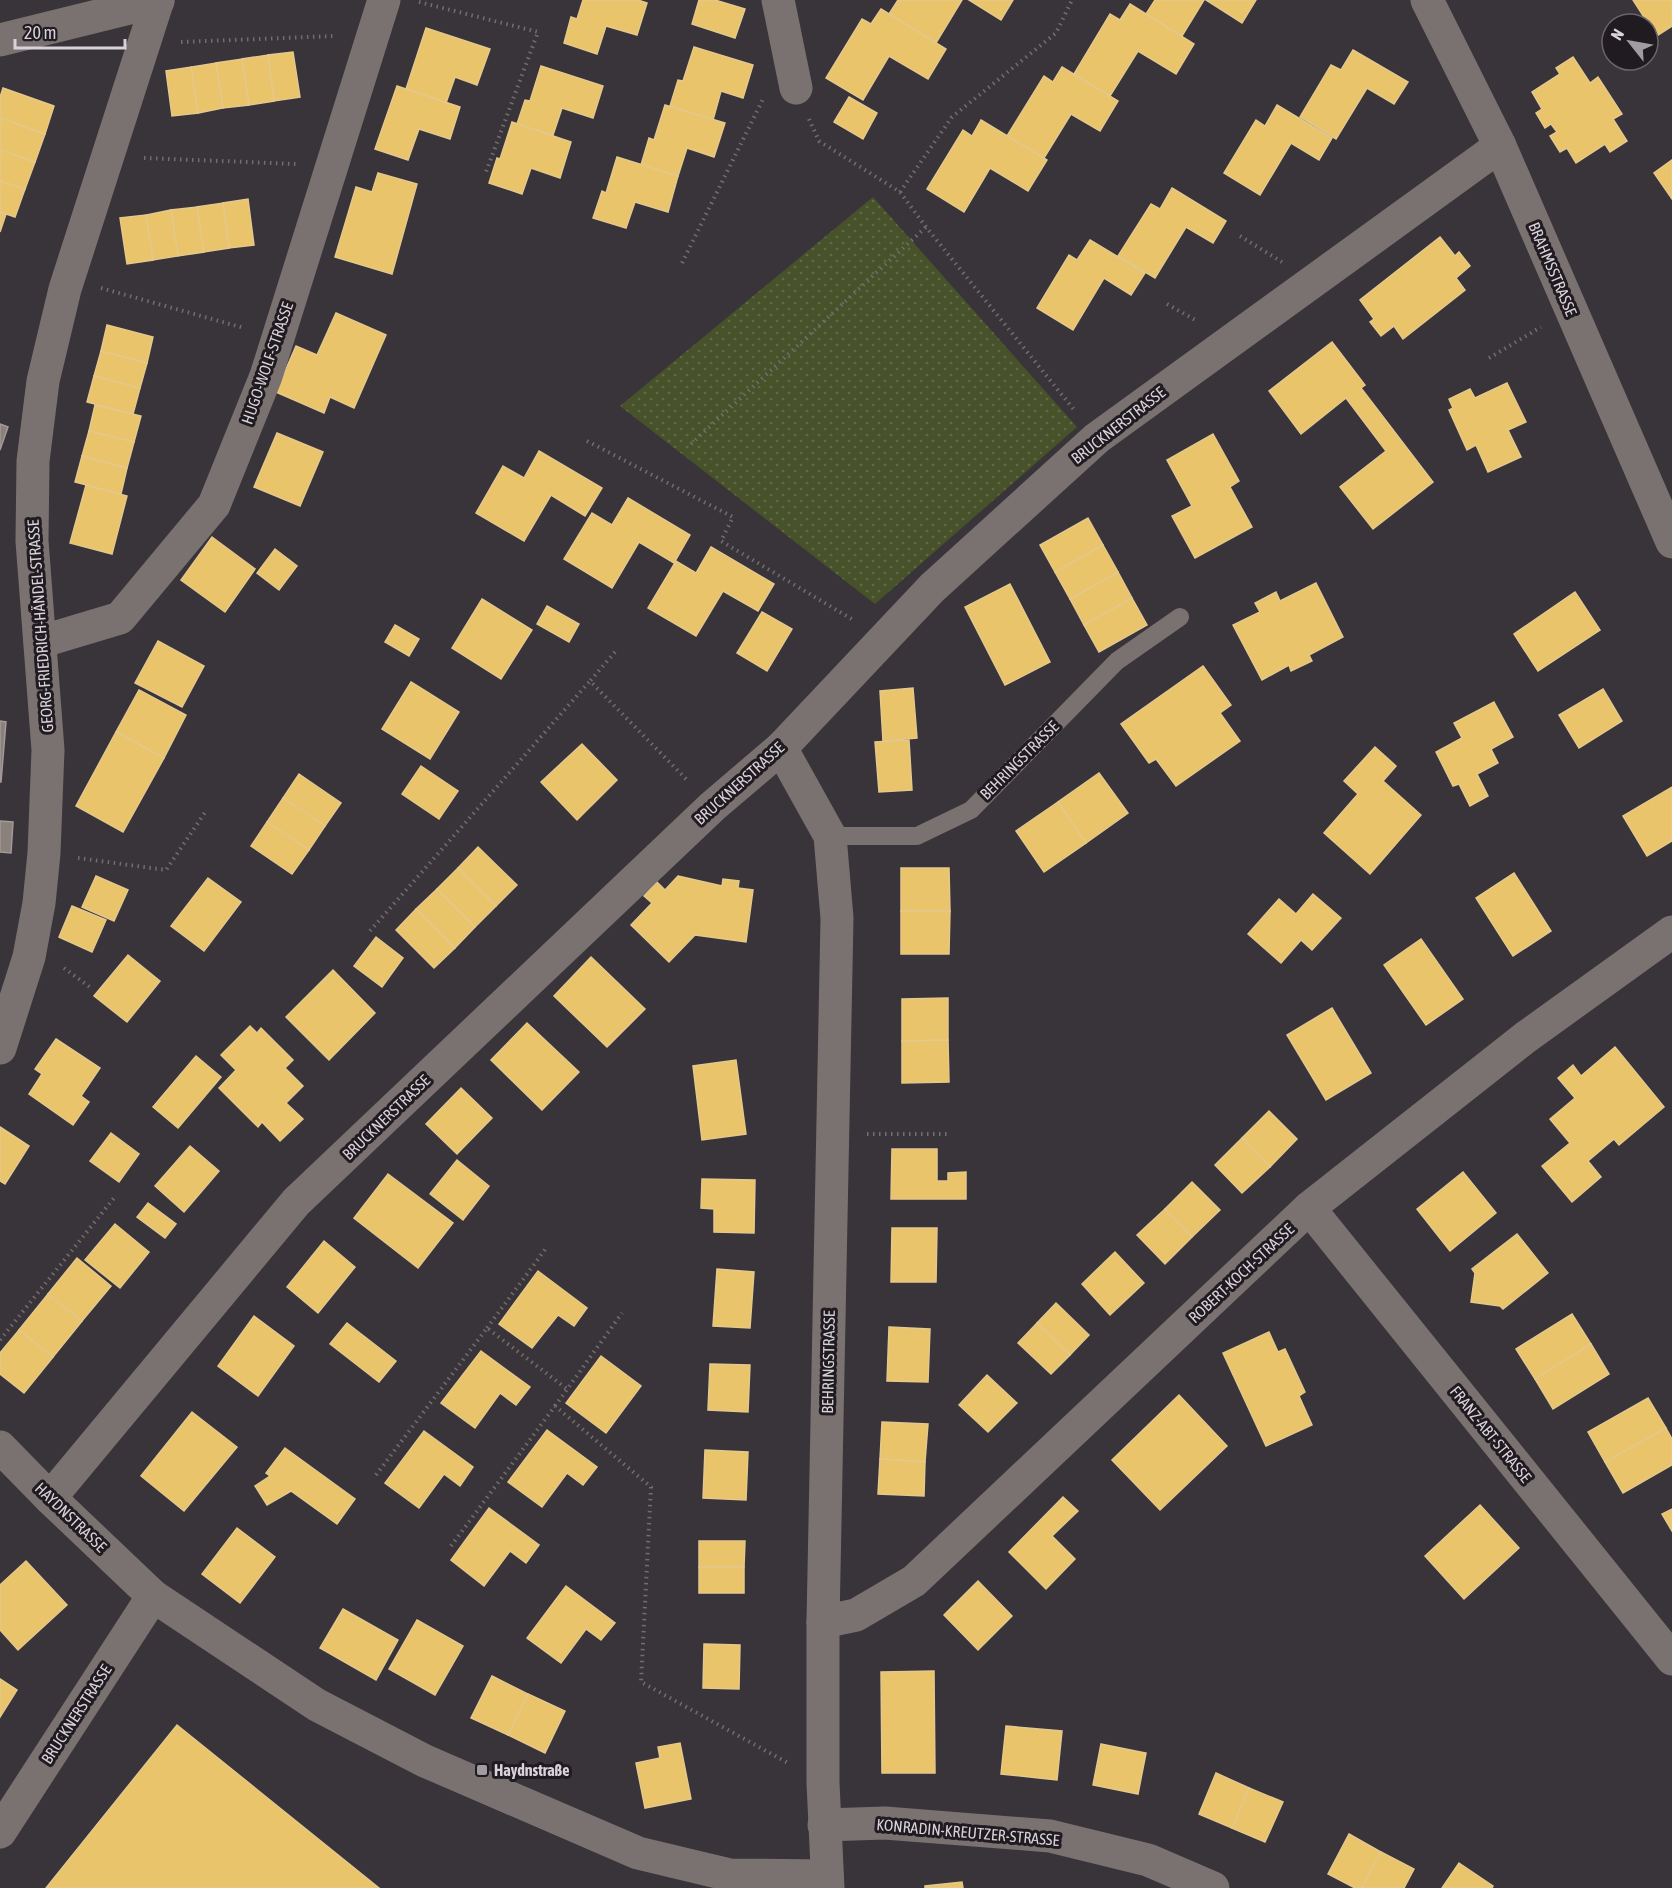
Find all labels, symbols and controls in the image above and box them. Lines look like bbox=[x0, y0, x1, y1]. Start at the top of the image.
scale bar bbox=[15, 12, 124, 50]
north arrow bbox=[1600, 12, 1660, 72]
text: 20 m bbox=[24, 22, 56, 43]
text: N bbox=[1607, 26, 1627, 43]
street label: BRAHMSSTRASSE bbox=[1525, 219, 1581, 319]
street label: HUGO-WOLF-STRASSE bbox=[238, 299, 296, 426]
street label: BRUCKNERSTRASSE bbox=[1067, 383, 1169, 467]
street label: GEORG-FRIEDRICH-HÄNDEL-STRASSE bbox=[24, 519, 56, 733]
street label: BEHRINGSTRASSE bbox=[976, 717, 1062, 803]
street label: BRUCKNERSTRASSE bbox=[691, 738, 788, 828]
street label: BRUCKNERSTRASSE bbox=[339, 1071, 433, 1163]
street label: ROBERT-KOCH-STRASSE bbox=[1185, 1220, 1297, 1326]
street label: BEHRINGSTRASSE bbox=[818, 1310, 838, 1414]
street label: FRANZ-ABT-STRASSE bbox=[1447, 1382, 1535, 1486]
street label: HAYDNSTRASSE bbox=[32, 1479, 110, 1555]
street label: BRUCKNERSTRASSE bbox=[37, 1661, 115, 1767]
place label: Haydnstraße bbox=[494, 1761, 569, 1779]
marker: Haydnstraße bbox=[475, 1763, 489, 1777]
street label: KONRADIN-KREUTZER-STRASSE bbox=[876, 1815, 1060, 1849]

